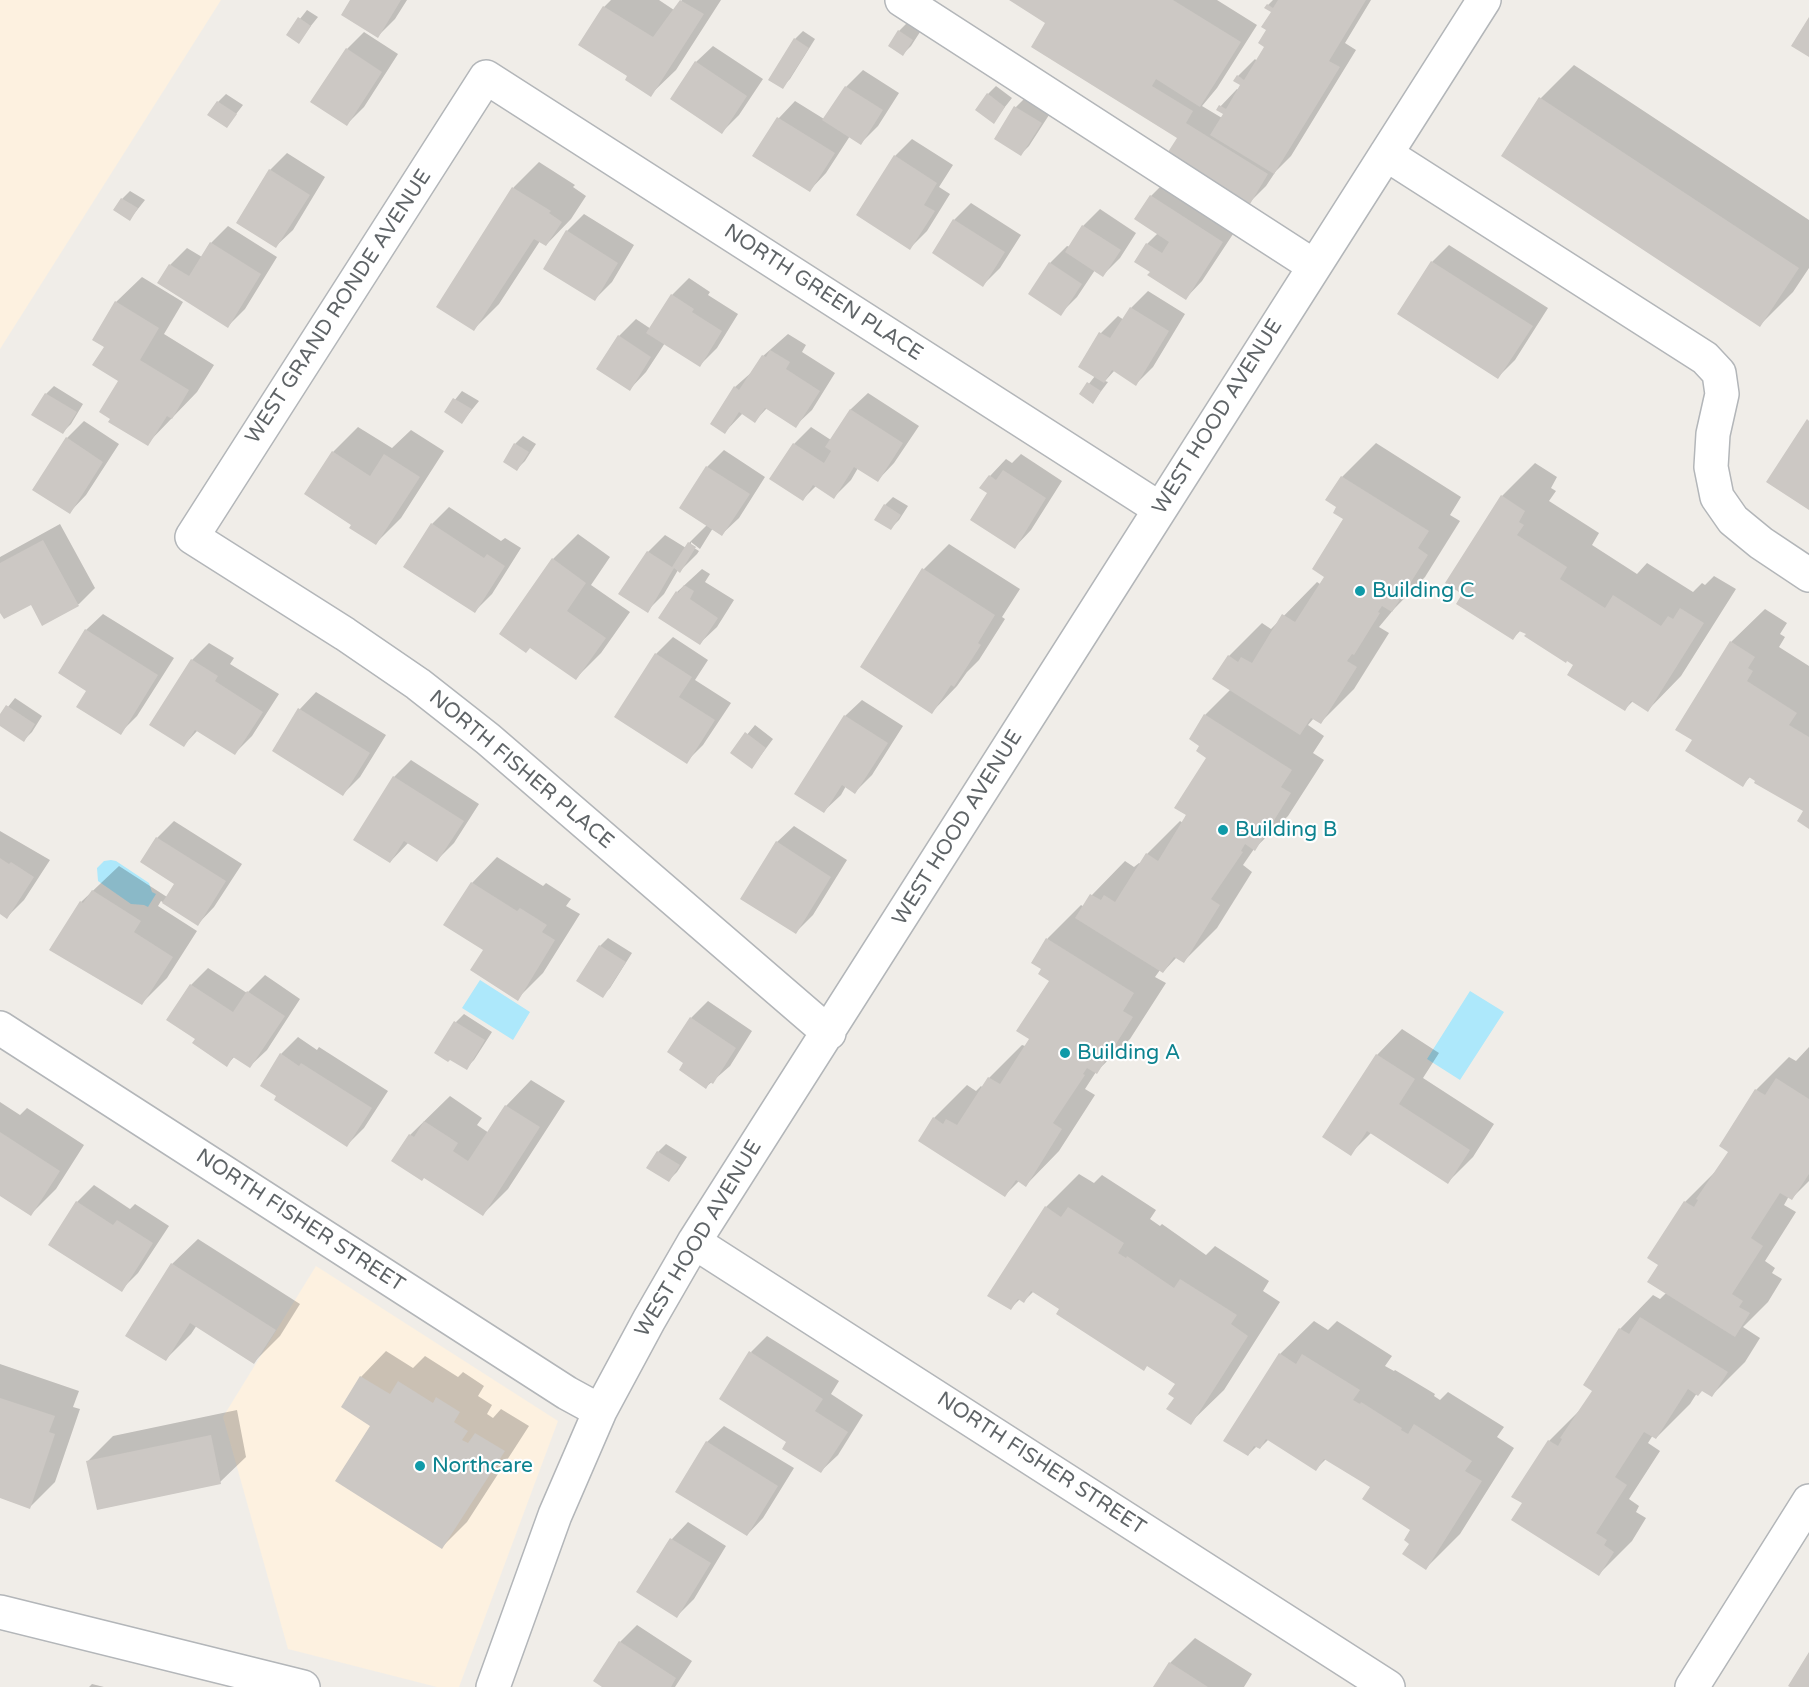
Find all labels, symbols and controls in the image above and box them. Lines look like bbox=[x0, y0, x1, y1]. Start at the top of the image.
street label: WEST GRAND RONDE AVENUE bbox=[241, 165, 437, 449]
street label: NORTH GREEN PLACE bbox=[719, 219, 927, 367]
street label: WEST HOOD AVENUE bbox=[1148, 315, 1288, 519]
place label: Building C bbox=[1372, 578, 1474, 604]
marker: Building C bbox=[1353, 584, 1367, 598]
street label: NORTH FISHER PLACE bbox=[423, 685, 619, 855]
street label: WEST HOOD AVENUE bbox=[888, 726, 1028, 930]
place label: Building B bbox=[1235, 817, 1337, 843]
marker: Building B bbox=[1216, 823, 1230, 837]
place label: Building A bbox=[1077, 1040, 1180, 1066]
marker: Building A bbox=[1058, 1046, 1072, 1060]
street label: WEST HOOD AVENUE bbox=[630, 1136, 768, 1342]
street label: NORTH FISHER STREET bbox=[191, 1144, 409, 1298]
street label: NORTH FISHER STREET bbox=[932, 1387, 1150, 1541]
place label: Northcare bbox=[432, 1453, 533, 1479]
marker: Northcare bbox=[413, 1459, 427, 1473]

